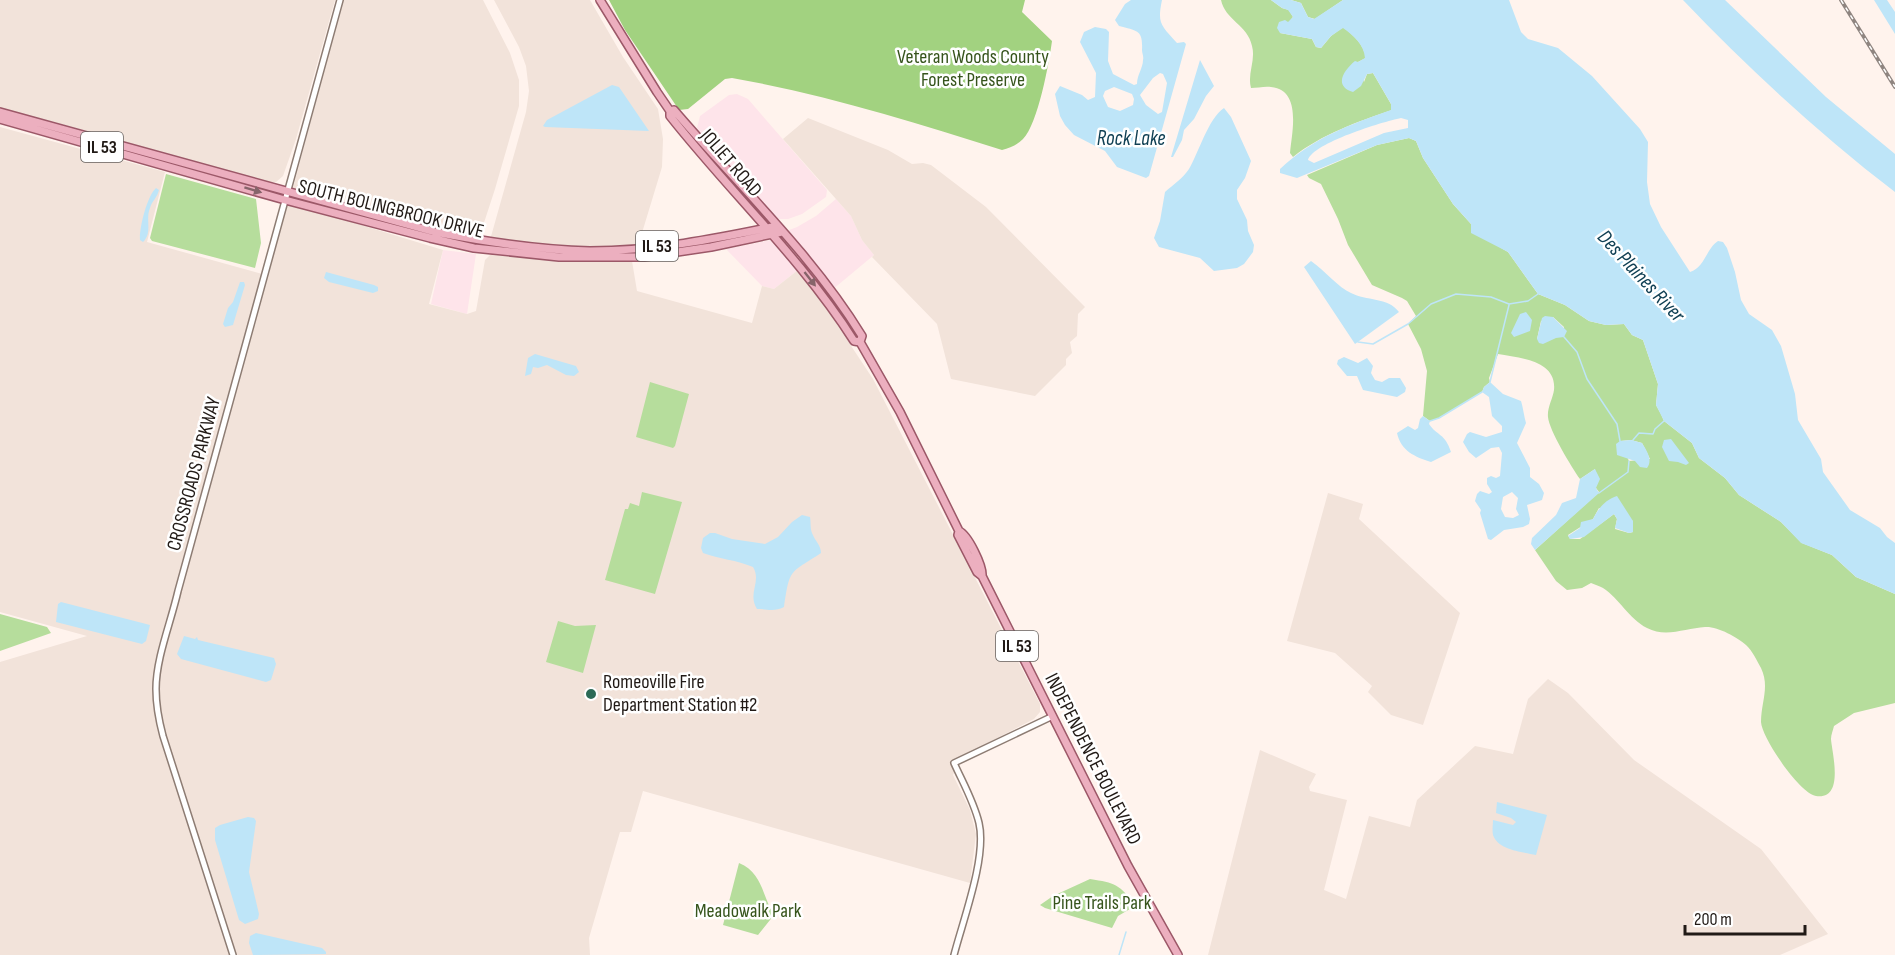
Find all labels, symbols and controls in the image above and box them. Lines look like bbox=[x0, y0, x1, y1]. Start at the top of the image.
park label: Veteran Woods County Forest Preserve bbox=[897, 45, 1049, 92]
street label: JOLIET ROAD bbox=[694, 123, 767, 202]
water label: Rock Lake bbox=[1097, 126, 1165, 151]
road number: IL 53 bbox=[81, 132, 123, 162]
street label: SOUTH BOLINGBROOK DRIVE bbox=[296, 174, 486, 244]
one-way arrow bbox=[244, 186, 262, 195]
water label: Des Plaines River bbox=[1592, 225, 1691, 328]
road number: IL 53 bbox=[636, 231, 678, 261]
one-way arrow bbox=[803, 272, 815, 287]
street label: CROSSROADS PARKWAY bbox=[162, 394, 226, 553]
road number: IL 53 bbox=[996, 631, 1038, 661]
street label: INDEPENDENCE BOULEVARD bbox=[1039, 669, 1147, 849]
place label: Romeoville Fire Department Station #2 bbox=[603, 670, 757, 717]
marker: Romeoville Fire Department Station #2 bbox=[584, 687, 598, 701]
park label: Pine Trails Park bbox=[1053, 891, 1152, 915]
scale bar bbox=[1685, 898, 1805, 936]
park label: Meadowalk Park bbox=[695, 899, 802, 923]
text: 200 m bbox=[1694, 909, 1732, 930]

